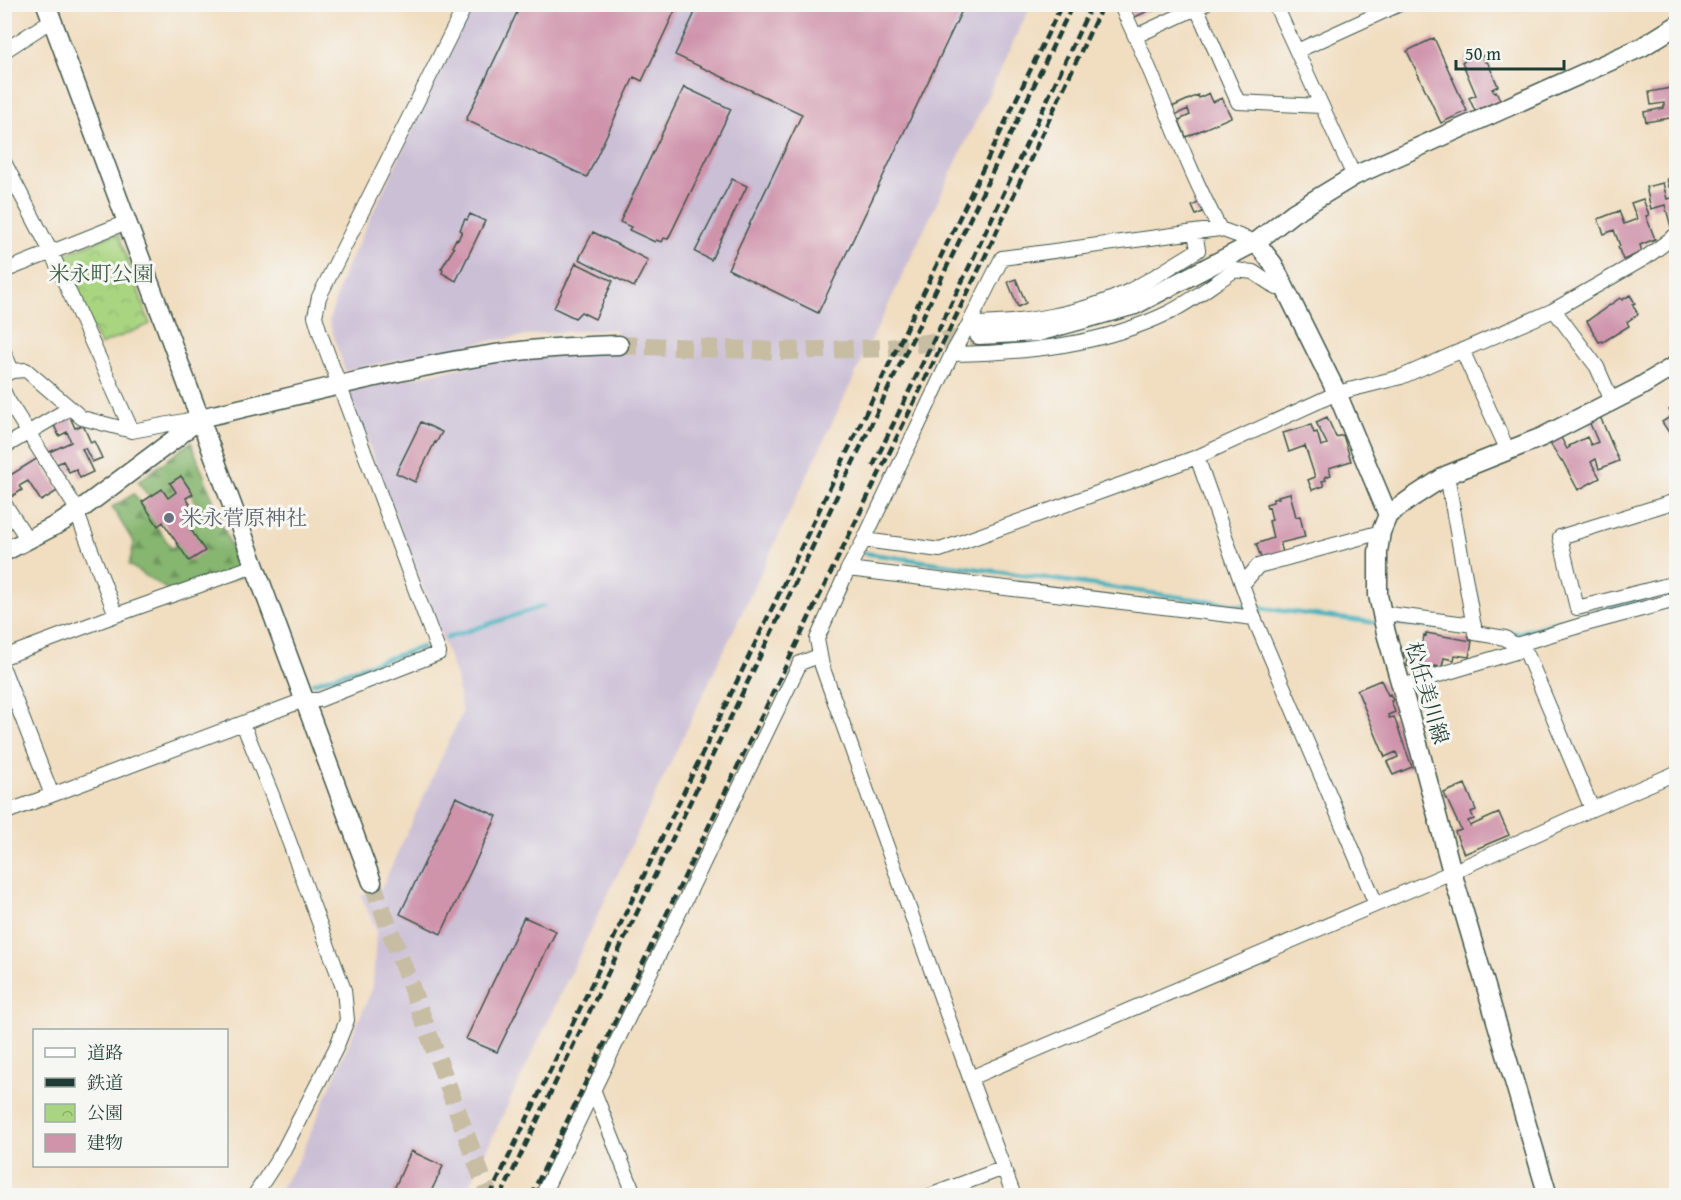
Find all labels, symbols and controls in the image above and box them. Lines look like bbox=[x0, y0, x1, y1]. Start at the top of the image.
scale bar bbox=[1456, 33, 1564, 71]
text: 50 m bbox=[1465, 40, 1501, 67]
park label: 米永町公園 bbox=[49, 258, 154, 289]
place label: 米永菅原神社 bbox=[181, 502, 307, 533]
marker: 米永菅原神社 bbox=[162, 511, 176, 525]
street label: 松任美川線 bbox=[1398, 638, 1457, 748]
legend bbox=[33, 1029, 228, 1167]
text: 道路 bbox=[87, 1039, 123, 1066]
text: 鉄道 bbox=[87, 1069, 123, 1096]
text: 公園 bbox=[87, 1099, 123, 1126]
text: 建物 bbox=[87, 1129, 123, 1156]

